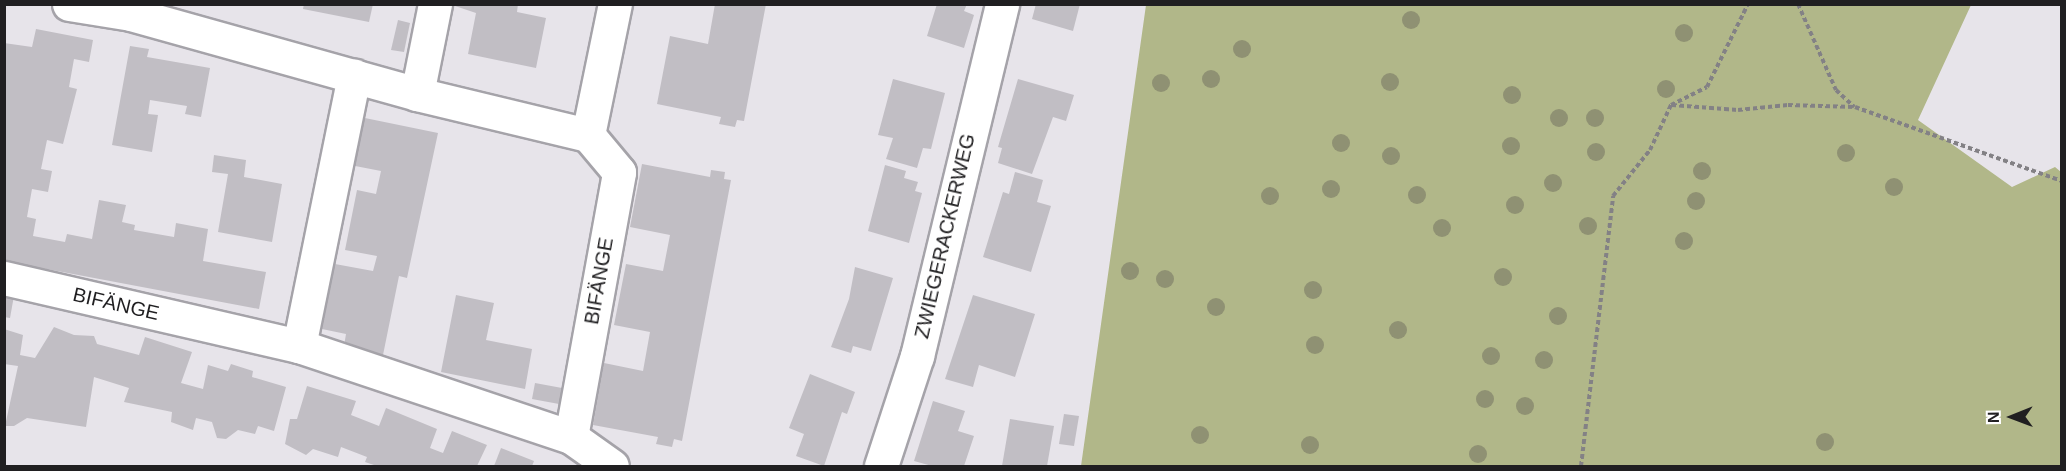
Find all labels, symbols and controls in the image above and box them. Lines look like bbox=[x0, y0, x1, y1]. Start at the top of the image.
street label: ZWIEGERACKERWEG bbox=[910, 131, 980, 341]
street label: BIFÄNGE bbox=[580, 236, 618, 326]
street label: BIFÄNGE bbox=[71, 282, 161, 326]
north arrow bbox=[1982, 387, 2042, 447]
text: N bbox=[1985, 411, 2002, 423]

